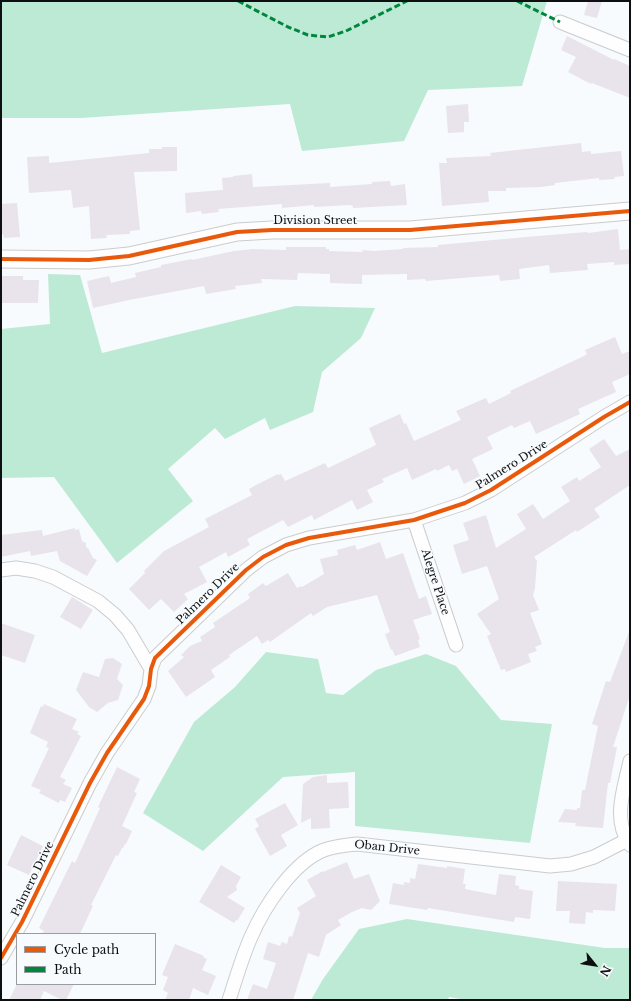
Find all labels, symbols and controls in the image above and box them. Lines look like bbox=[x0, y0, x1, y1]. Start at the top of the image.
street label: Division Street bbox=[273, 214, 357, 228]
street label: Palmero Drive bbox=[474, 438, 550, 492]
street label: Alegre Place bbox=[418, 547, 452, 617]
street label: Palmero Drive bbox=[174, 561, 242, 627]
street label: Oban Drive bbox=[354, 838, 420, 858]
street label: Palmero Drive bbox=[9, 839, 57, 919]
legend bbox=[16, 933, 156, 985]
text: Cycle path bbox=[54, 942, 119, 957]
north arrow bbox=[575, 945, 615, 985]
text: Path bbox=[54, 962, 82, 977]
text: N bbox=[597, 963, 614, 979]

